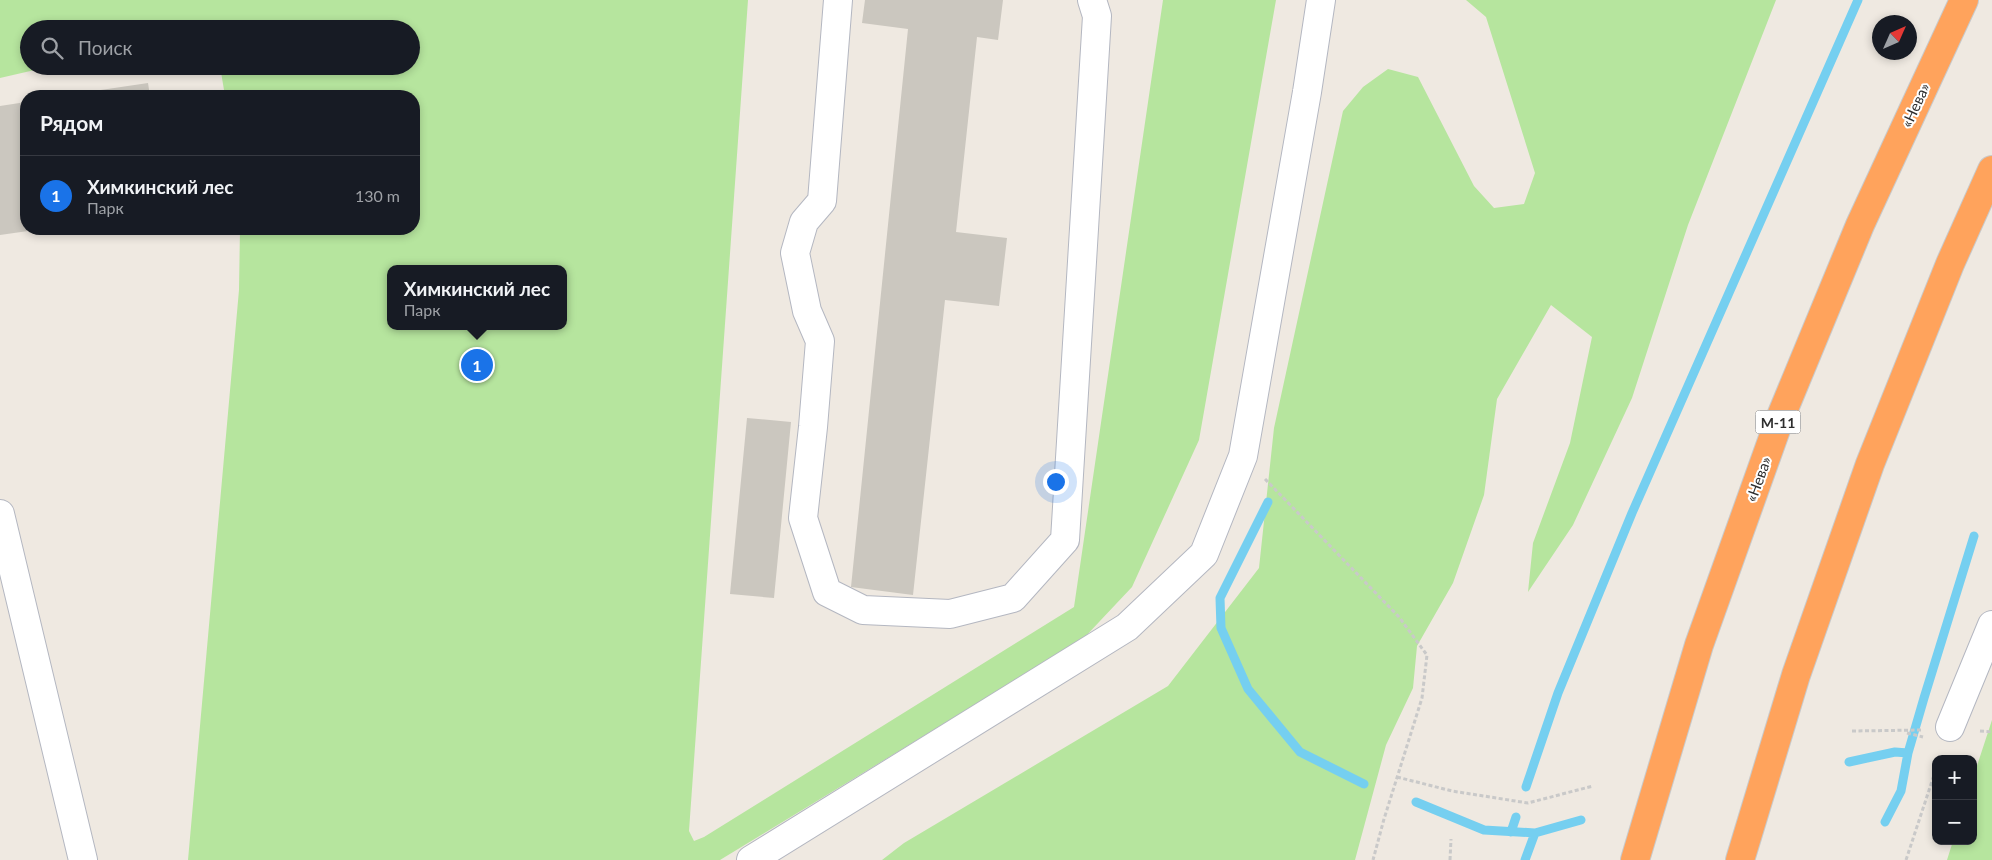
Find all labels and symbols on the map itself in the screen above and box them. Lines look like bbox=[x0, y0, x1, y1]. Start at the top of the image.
north arrow bbox=[1872, 15, 1917, 60]
street label: «Нева» bbox=[1897, 80, 1933, 130]
pin: 1 bbox=[461, 346, 493, 384]
road number: М-11 bbox=[1756, 411, 1800, 434]
street label: «Нева» bbox=[1742, 454, 1774, 504]
your location bbox=[1043, 469, 1069, 495]

